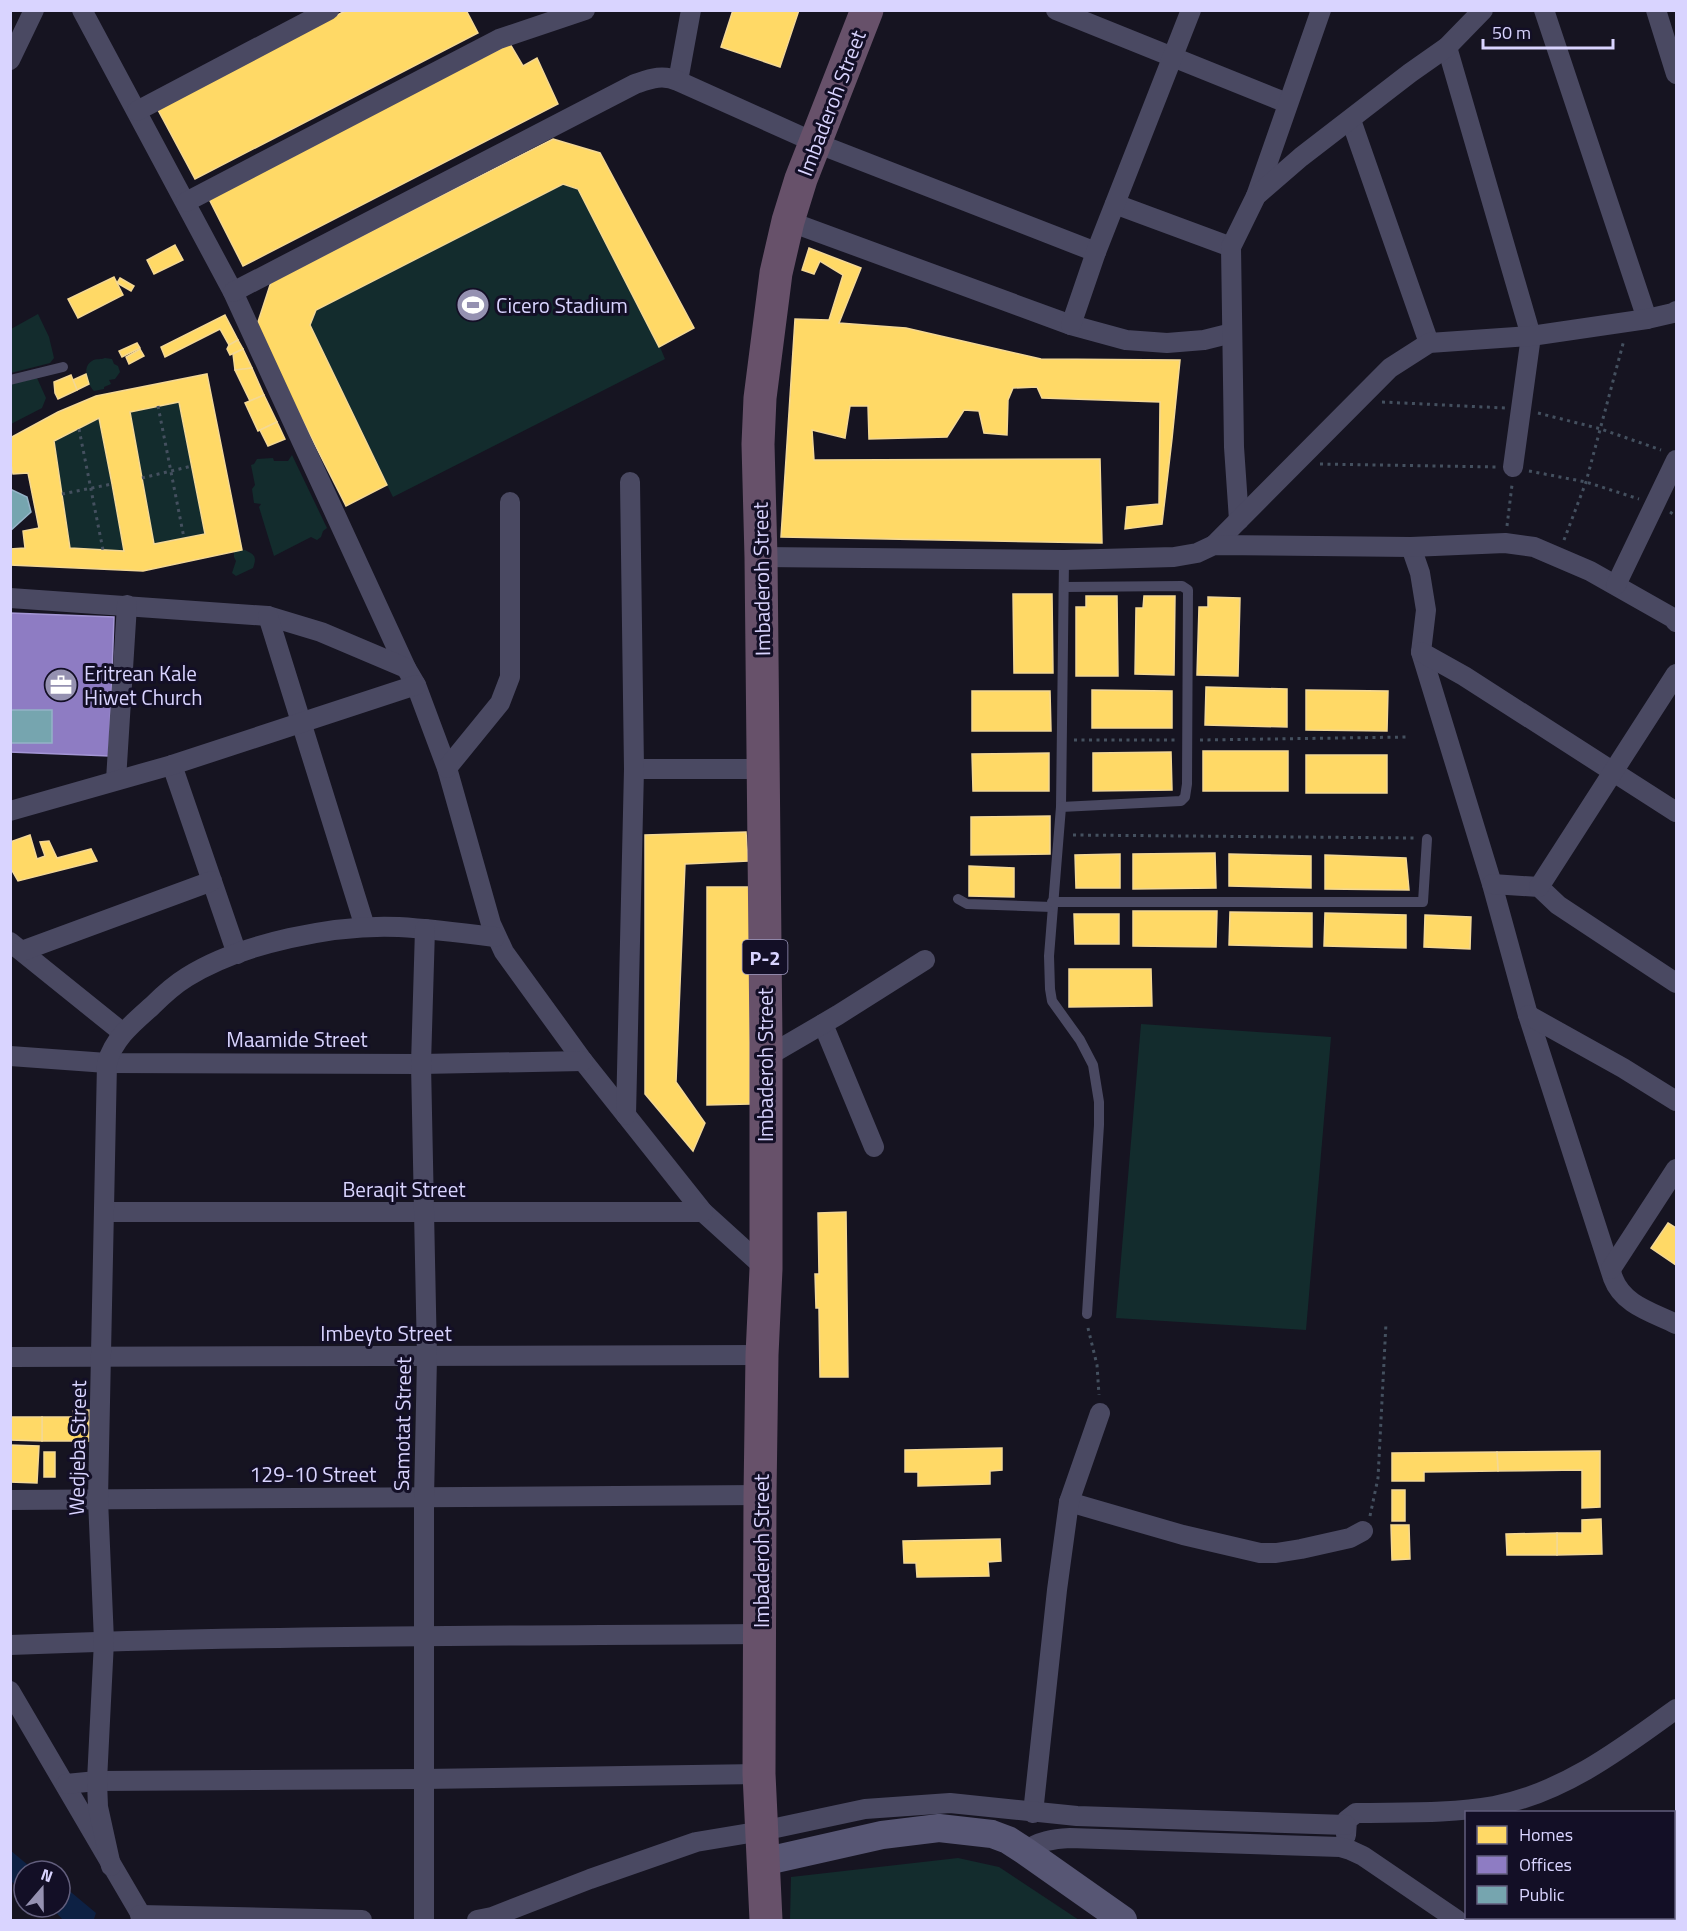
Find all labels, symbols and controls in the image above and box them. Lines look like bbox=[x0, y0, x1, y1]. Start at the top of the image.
scale bar bbox=[1483, 12, 1614, 50]
text: 50 m bbox=[1492, 19, 1531, 46]
street label: Imbaderoh Street bbox=[788, 25, 874, 181]
sports icon: Cicero Stadium bbox=[455, 287, 491, 323]
place label: Cicero Stadium bbox=[496, 289, 628, 321]
street label: Imbaderoh Street bbox=[744, 501, 778, 656]
place label: Eritrean Kale Hiwet Church bbox=[84, 657, 203, 713]
office icon: Eritrean Kale Hiwet Church bbox=[43, 667, 79, 703]
road number: P-2 bbox=[742, 940, 788, 974]
street label: Imbaderoh Street bbox=[749, 987, 781, 1142]
street label: Maamide Street bbox=[226, 1023, 368, 1055]
street label: Beraqit Street bbox=[342, 1173, 466, 1205]
street label: Imbeyto Street bbox=[320, 1317, 452, 1349]
street label: Samotat Street bbox=[385, 1356, 419, 1492]
street label: Wedjeba Street bbox=[60, 1379, 94, 1516]
street label: 129-10 Street bbox=[250, 1458, 377, 1490]
street label: Imbaderoh Street bbox=[745, 1473, 777, 1628]
legend bbox=[1465, 1811, 1675, 1919]
text: Homes bbox=[1519, 1821, 1573, 1848]
text: Offices bbox=[1519, 1851, 1572, 1878]
north arrow bbox=[12, 1859, 72, 1919]
text: N bbox=[38, 1862, 56, 1888]
text: Public bbox=[1519, 1881, 1565, 1908]

